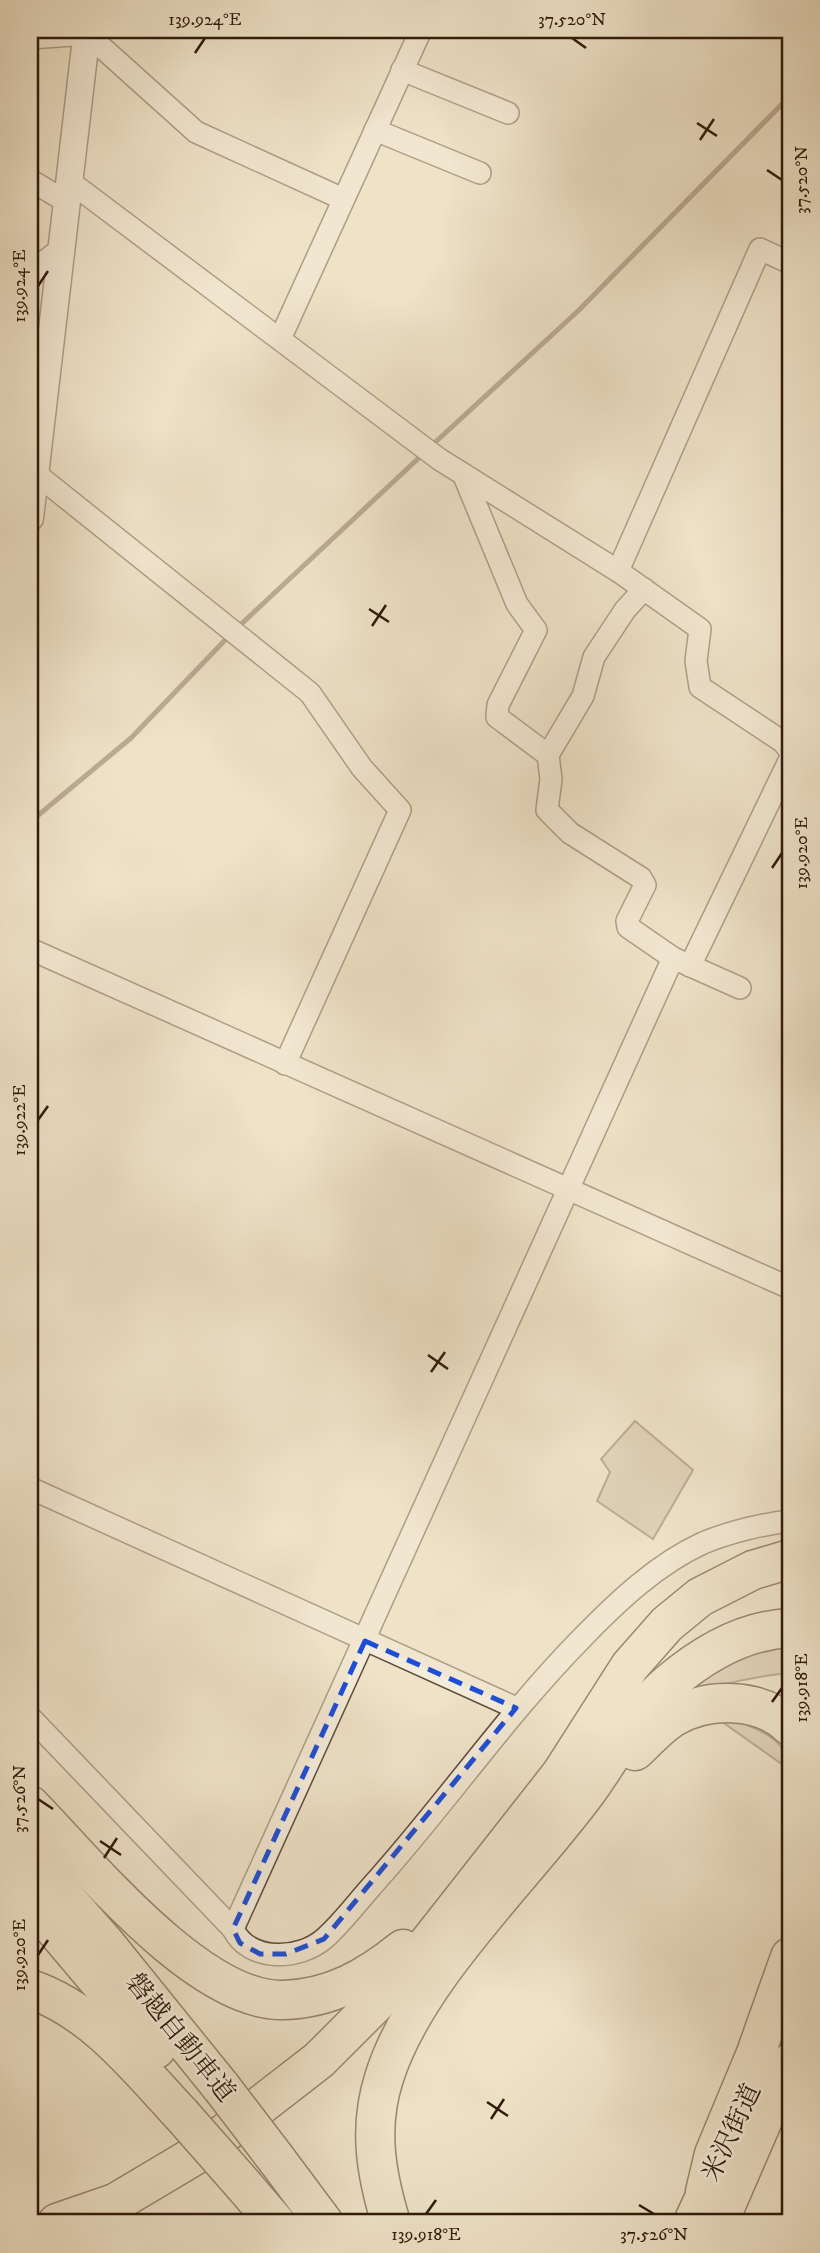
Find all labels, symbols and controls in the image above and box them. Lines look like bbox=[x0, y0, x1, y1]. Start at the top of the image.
text: 139.924°E bbox=[168, 9, 242, 31]
text: 37.520°N bbox=[538, 9, 606, 31]
text: 37.520°N bbox=[791, 146, 813, 214]
text: 139.924°E bbox=[9, 249, 31, 323]
text: 139.920°E bbox=[791, 816, 813, 889]
text: 139.922°E bbox=[9, 1084, 31, 1156]
text: 139.918°E bbox=[791, 1653, 813, 1723]
text: 37.526°N bbox=[9, 1765, 31, 1833]
text: 139.920°E bbox=[9, 1918, 31, 1991]
street label: 磐越自動車道 bbox=[118, 1967, 242, 2109]
street label: 米沢街道 bbox=[695, 2079, 769, 2187]
text: 139.918°E bbox=[391, 2224, 461, 2246]
text: 37.526°N bbox=[620, 2224, 688, 2246]

